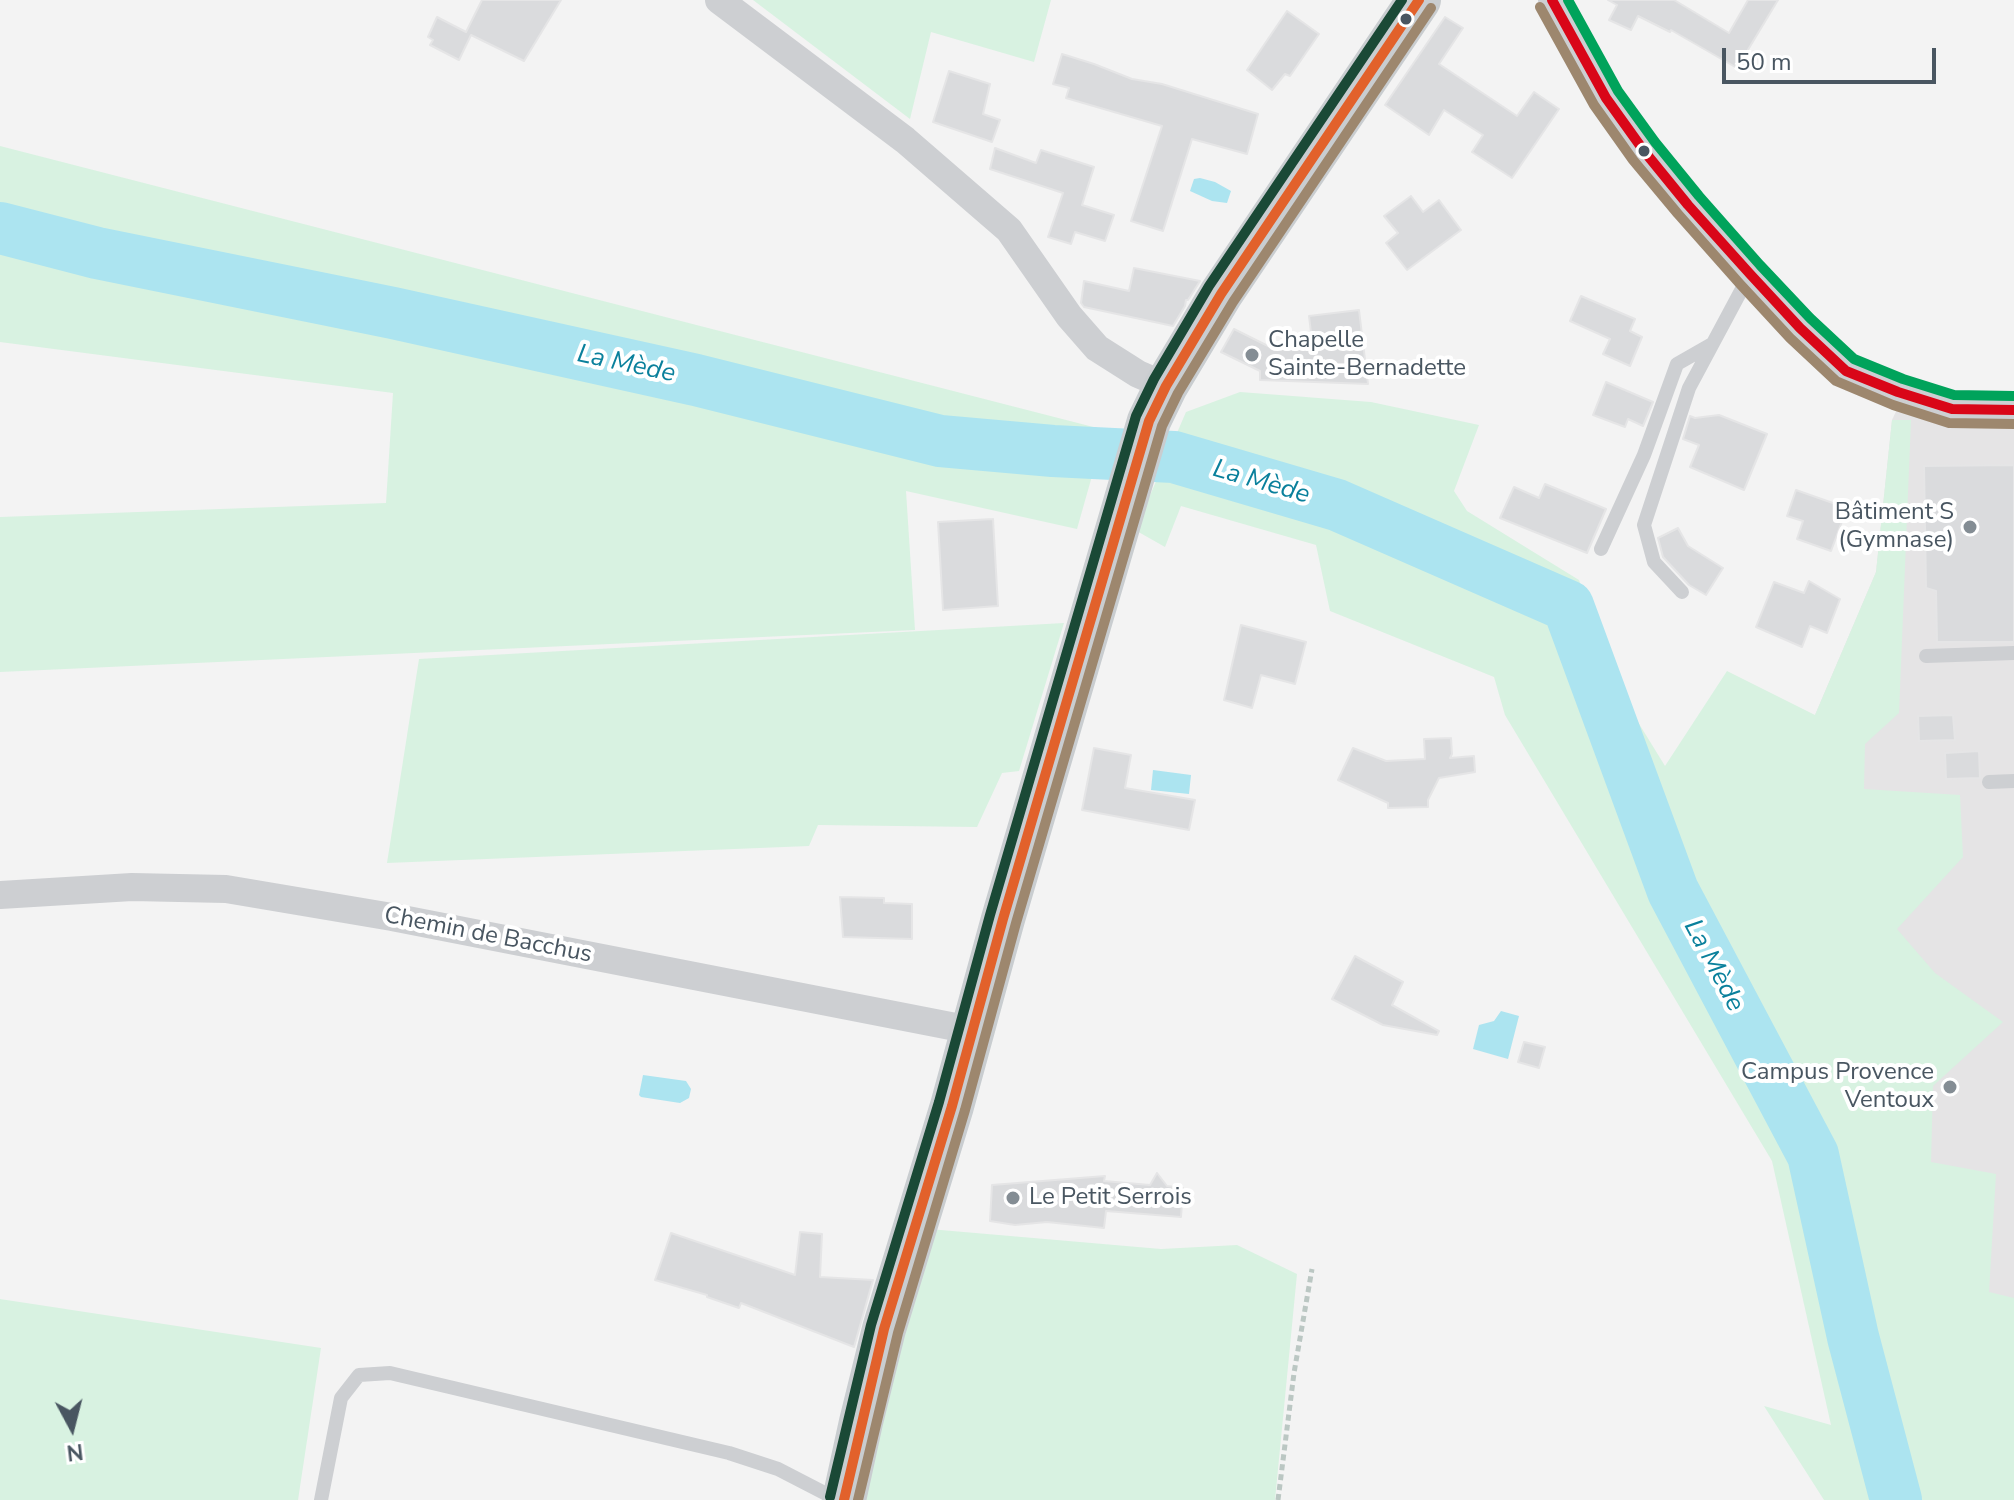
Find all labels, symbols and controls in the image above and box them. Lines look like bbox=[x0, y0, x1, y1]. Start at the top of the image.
unlabelled marker bbox=[1398, 11, 1414, 27]
scale bar bbox=[1726, 32, 1940, 82]
text: 50 m bbox=[1736, 46, 1792, 78]
unlabelled marker bbox=[1636, 143, 1652, 159]
place label: Chapelle Sainte-Bernadette bbox=[1268, 327, 1466, 383]
water label: La Mède bbox=[574, 339, 678, 391]
marker: Chapelle Sainte-Bernadette bbox=[1243, 346, 1261, 364]
water label: La Mède bbox=[1209, 454, 1313, 512]
place label: Bâtiment S (Gymnase) bbox=[1835, 499, 1954, 555]
marker: Bâtiment S (Gymnase) bbox=[1961, 518, 1979, 536]
street label: Chemin de Bacchus bbox=[382, 902, 594, 970]
water label: La Mède bbox=[1676, 915, 1750, 1017]
place label: Campus Provence Ventoux bbox=[1741, 1059, 1934, 1115]
marker: Campus Provence Ventoux bbox=[1941, 1078, 1959, 1096]
place label: Le Petit Serrois bbox=[1029, 1184, 1192, 1212]
marker: Le Petit Serrois bbox=[1004, 1189, 1022, 1207]
north arrow bbox=[32, 1388, 112, 1468]
text: N bbox=[65, 1436, 85, 1468]

